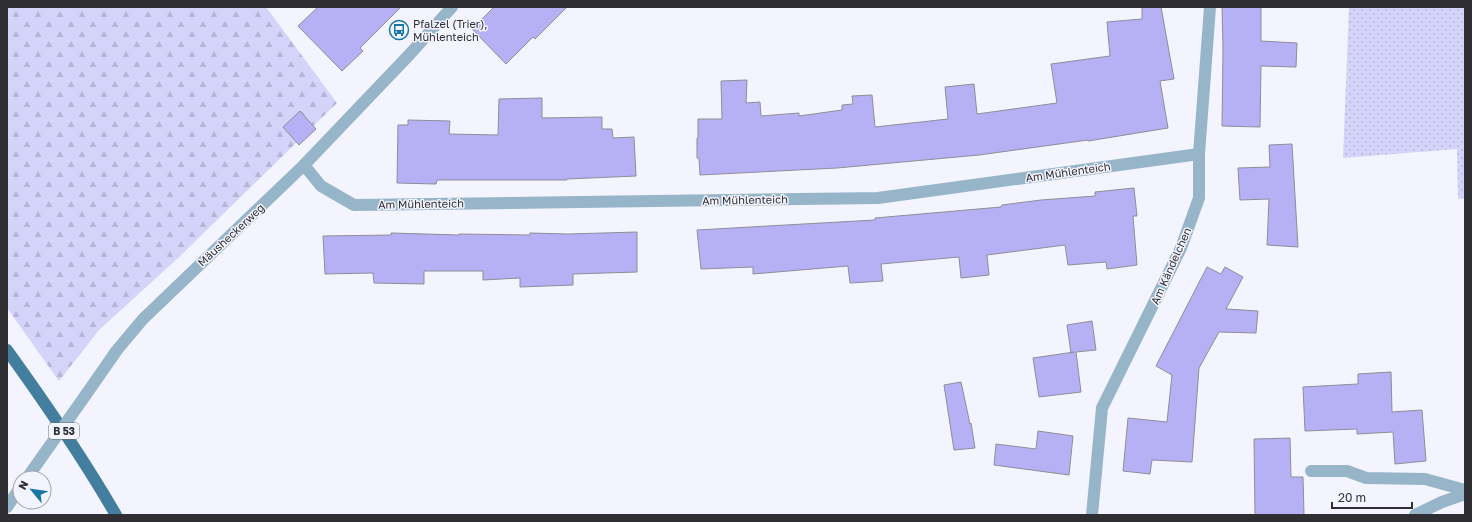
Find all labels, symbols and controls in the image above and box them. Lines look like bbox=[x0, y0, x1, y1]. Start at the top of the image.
place label: Pfalzel (Trier), Mühlenteich bbox=[413, 17, 488, 43]
bus stop icon: Pfalzel (Trier), Mühlenteich bbox=[388, 19, 410, 41]
street label: Am Mühlenteich bbox=[1025, 159, 1111, 184]
street label: Am Mühlenteich bbox=[702, 192, 788, 207]
street label: Am Mühlenteich bbox=[378, 196, 464, 211]
street label: Mäusheckerweg bbox=[195, 201, 267, 269]
street label: Am Kändelchen bbox=[1148, 225, 1193, 306]
road number: B 53 bbox=[49, 423, 79, 439]
north arrow bbox=[12, 470, 52, 510]
text: N bbox=[15, 478, 31, 492]
scale bar bbox=[1332, 484, 1412, 510]
text: 20 m bbox=[1338, 490, 1366, 505]

